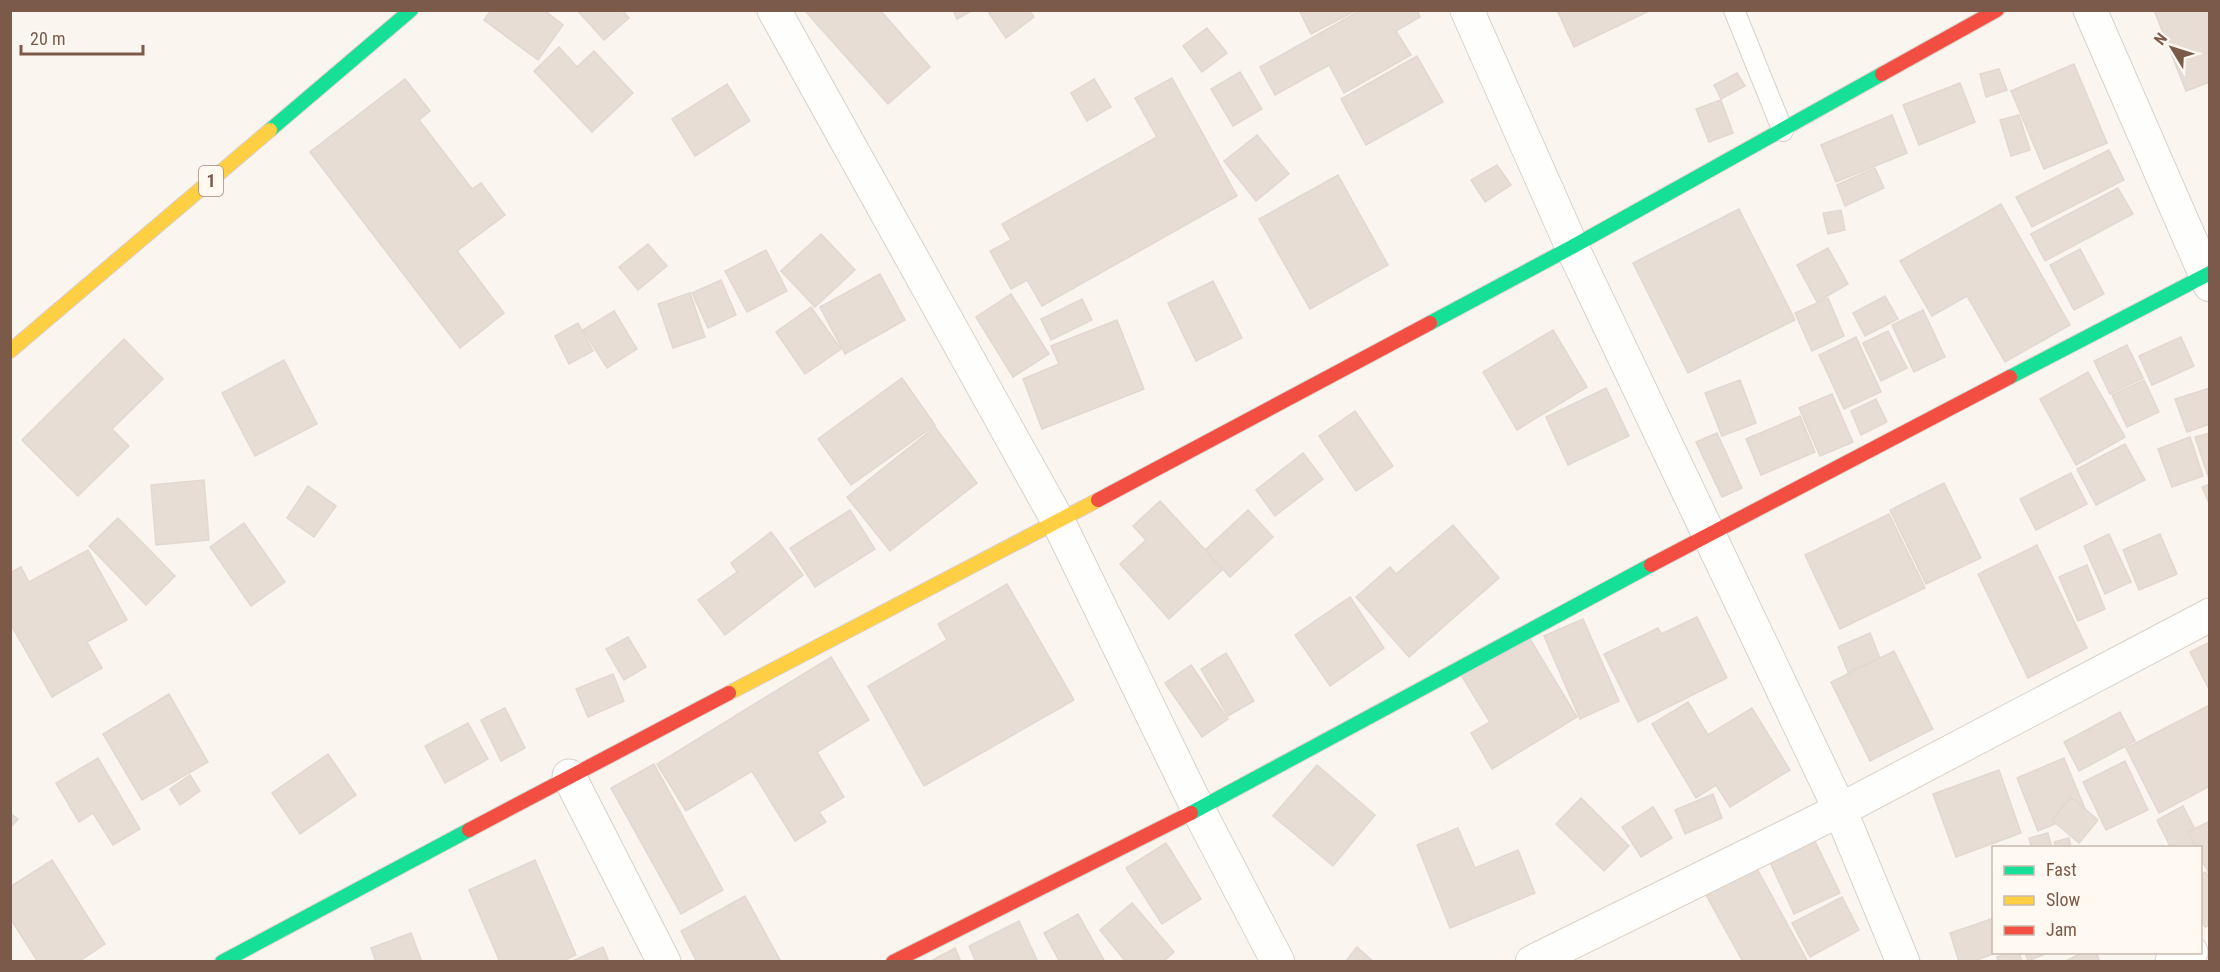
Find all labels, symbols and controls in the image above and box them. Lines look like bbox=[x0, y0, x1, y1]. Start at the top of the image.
scale bar bbox=[21, 18, 142, 56]
north arrow bbox=[2142, 18, 2202, 78]
text: 20 m bbox=[30, 28, 65, 49]
text: N bbox=[2150, 29, 2171, 49]
road number: 1 bbox=[199, 166, 223, 196]
legend bbox=[1992, 846, 2202, 954]
text: Fast bbox=[2046, 859, 2077, 880]
text: Slow bbox=[2046, 889, 2081, 910]
text: Jam bbox=[2046, 919, 2077, 940]

